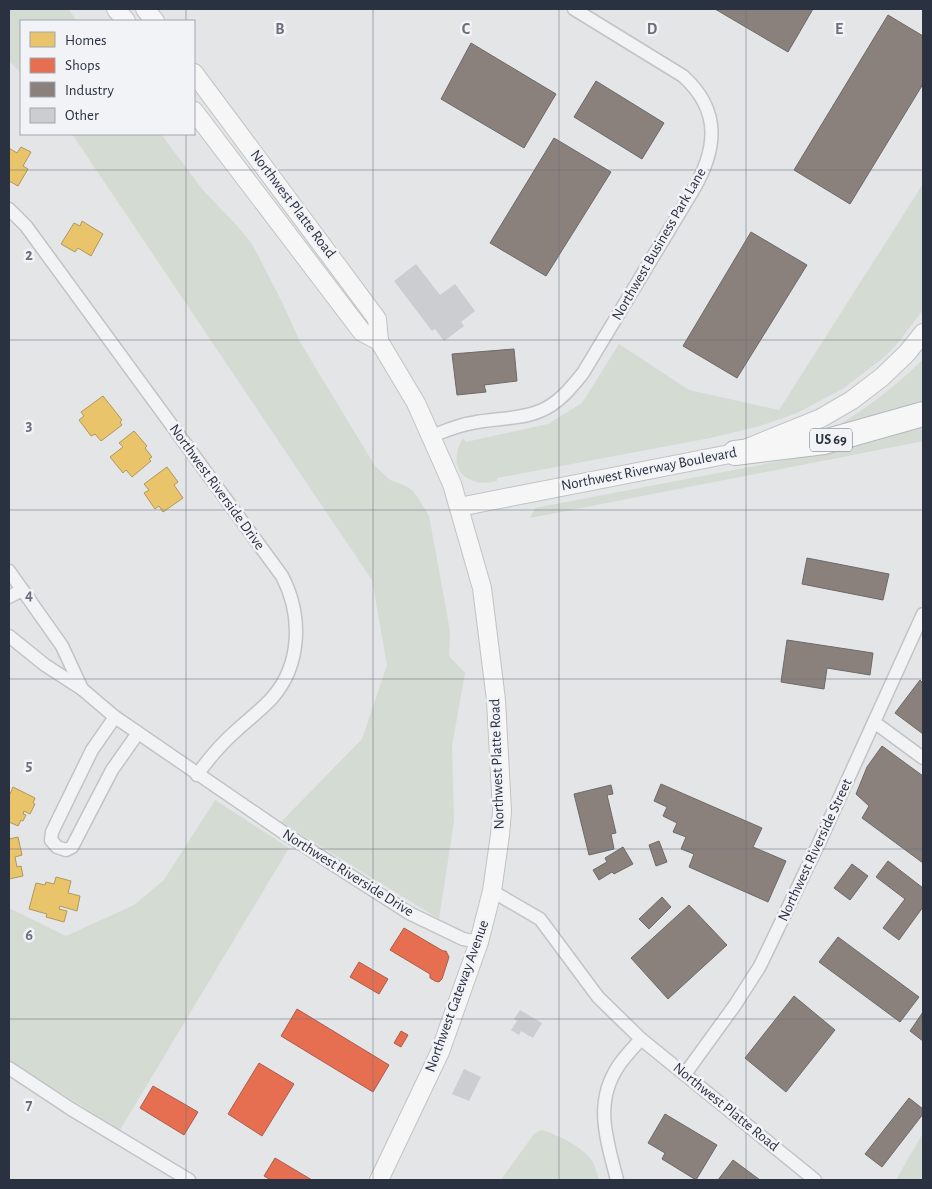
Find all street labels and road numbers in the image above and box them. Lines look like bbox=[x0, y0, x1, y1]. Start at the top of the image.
street label: Northwest Platte Road bbox=[248, 147, 339, 261]
street label: Northwest Business Park Lane bbox=[609, 165, 709, 323]
street label: Northwest Riverside Drive bbox=[166, 421, 268, 553]
road number: US 69 bbox=[810, 428, 852, 452]
street label: Northwest Riverway Boulevard bbox=[560, 445, 738, 493]
street label: Northwest Platte Road bbox=[487, 698, 507, 830]
street label: Northwest Riverside Street bbox=[775, 776, 855, 924]
street label: Northwest Riverside Drive bbox=[280, 827, 416, 919]
street label: Northwest Gateway Avenue bbox=[423, 918, 492, 1074]
street label: Northwest Platte Road bbox=[670, 1060, 782, 1154]

